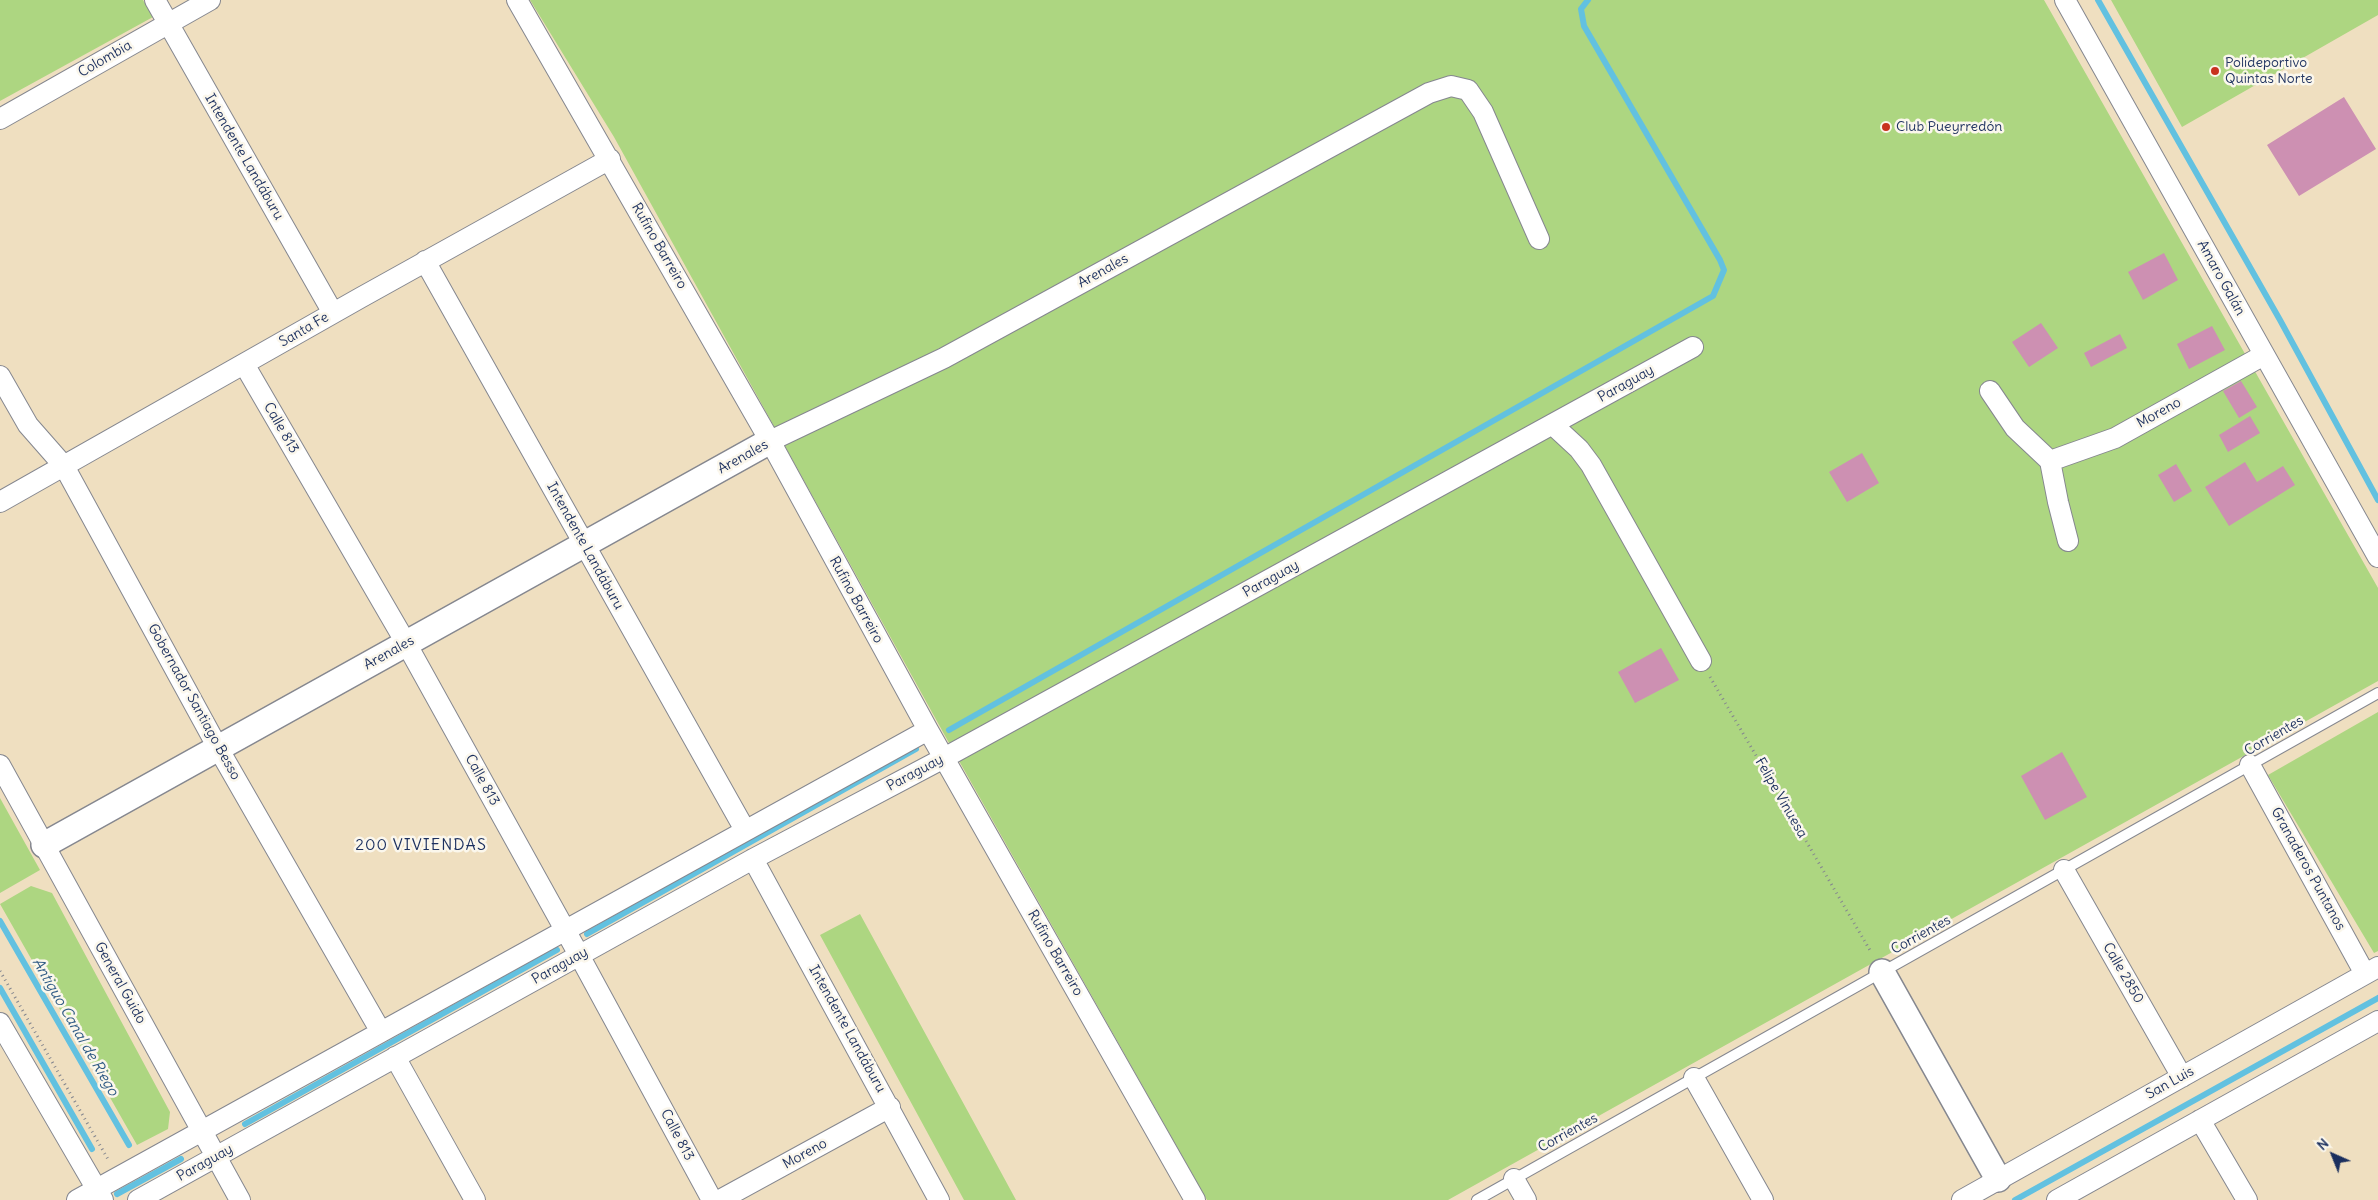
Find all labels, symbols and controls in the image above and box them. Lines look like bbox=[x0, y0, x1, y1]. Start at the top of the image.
street label: Colombia bbox=[75, 37, 135, 81]
place label: Polideportivo Quintas Norte bbox=[2225, 55, 2312, 88]
marker: Polideportivo Quintas Norte bbox=[2209, 65, 2221, 77]
street label: Intendente Landáburu bbox=[201, 91, 287, 223]
place label: Club Pueyrredón bbox=[1896, 119, 2002, 135]
marker: Club Pueyrredón bbox=[1880, 121, 1892, 133]
street label: Rufino Barreiro bbox=[628, 200, 690, 292]
street label: Amaro Galán bbox=[2193, 237, 2249, 319]
street label: Arenales bbox=[1075, 250, 1131, 292]
street label: Santa Fe bbox=[276, 309, 332, 351]
street label: Paraguay bbox=[1595, 362, 1657, 406]
street label: Moreno bbox=[2134, 394, 2184, 432]
street label: Calle 813 bbox=[260, 400, 302, 456]
street label: Arenales bbox=[715, 436, 771, 478]
street label: Intendente Landáburu bbox=[543, 479, 627, 613]
street label: Rufino Barreiro bbox=[825, 554, 887, 646]
street label: Paraguay bbox=[1240, 557, 1302, 601]
street label: Gobernador Santiago Besso bbox=[144, 621, 244, 783]
street label: Arenales bbox=[361, 632, 417, 674]
street label: Corrientes bbox=[2241, 712, 2307, 760]
street label: Paraguay bbox=[884, 751, 946, 795]
street label: Calle 813 bbox=[461, 752, 503, 808]
street label: Felipe Vinuesa bbox=[1751, 755, 1811, 841]
street label: Granaderos Puntanos bbox=[2267, 804, 2349, 934]
district label: 200 VIVIENDAS bbox=[354, 835, 488, 855]
street label: Rufino Barreiro bbox=[1024, 907, 1086, 999]
street label: Corrientes bbox=[1888, 912, 1954, 958]
street label: General Guido bbox=[91, 939, 149, 1027]
street label: Calle 2850 bbox=[2099, 940, 2147, 1006]
street label: Paraguay bbox=[529, 944, 591, 988]
water label: Antiguo Canal de Riego bbox=[28, 955, 122, 1099]
street label: Intendente Landáburu bbox=[805, 962, 889, 1096]
street label: San Luis bbox=[2143, 1063, 2197, 1103]
street label: Calle 813 bbox=[656, 1106, 698, 1164]
street label: Corrientes bbox=[1535, 1110, 1601, 1156]
north arrow bbox=[2308, 1130, 2358, 1180]
text: N bbox=[2313, 1134, 2332, 1154]
street label: Moreno bbox=[780, 1135, 830, 1173]
street label: Paraguay bbox=[174, 1141, 236, 1185]

